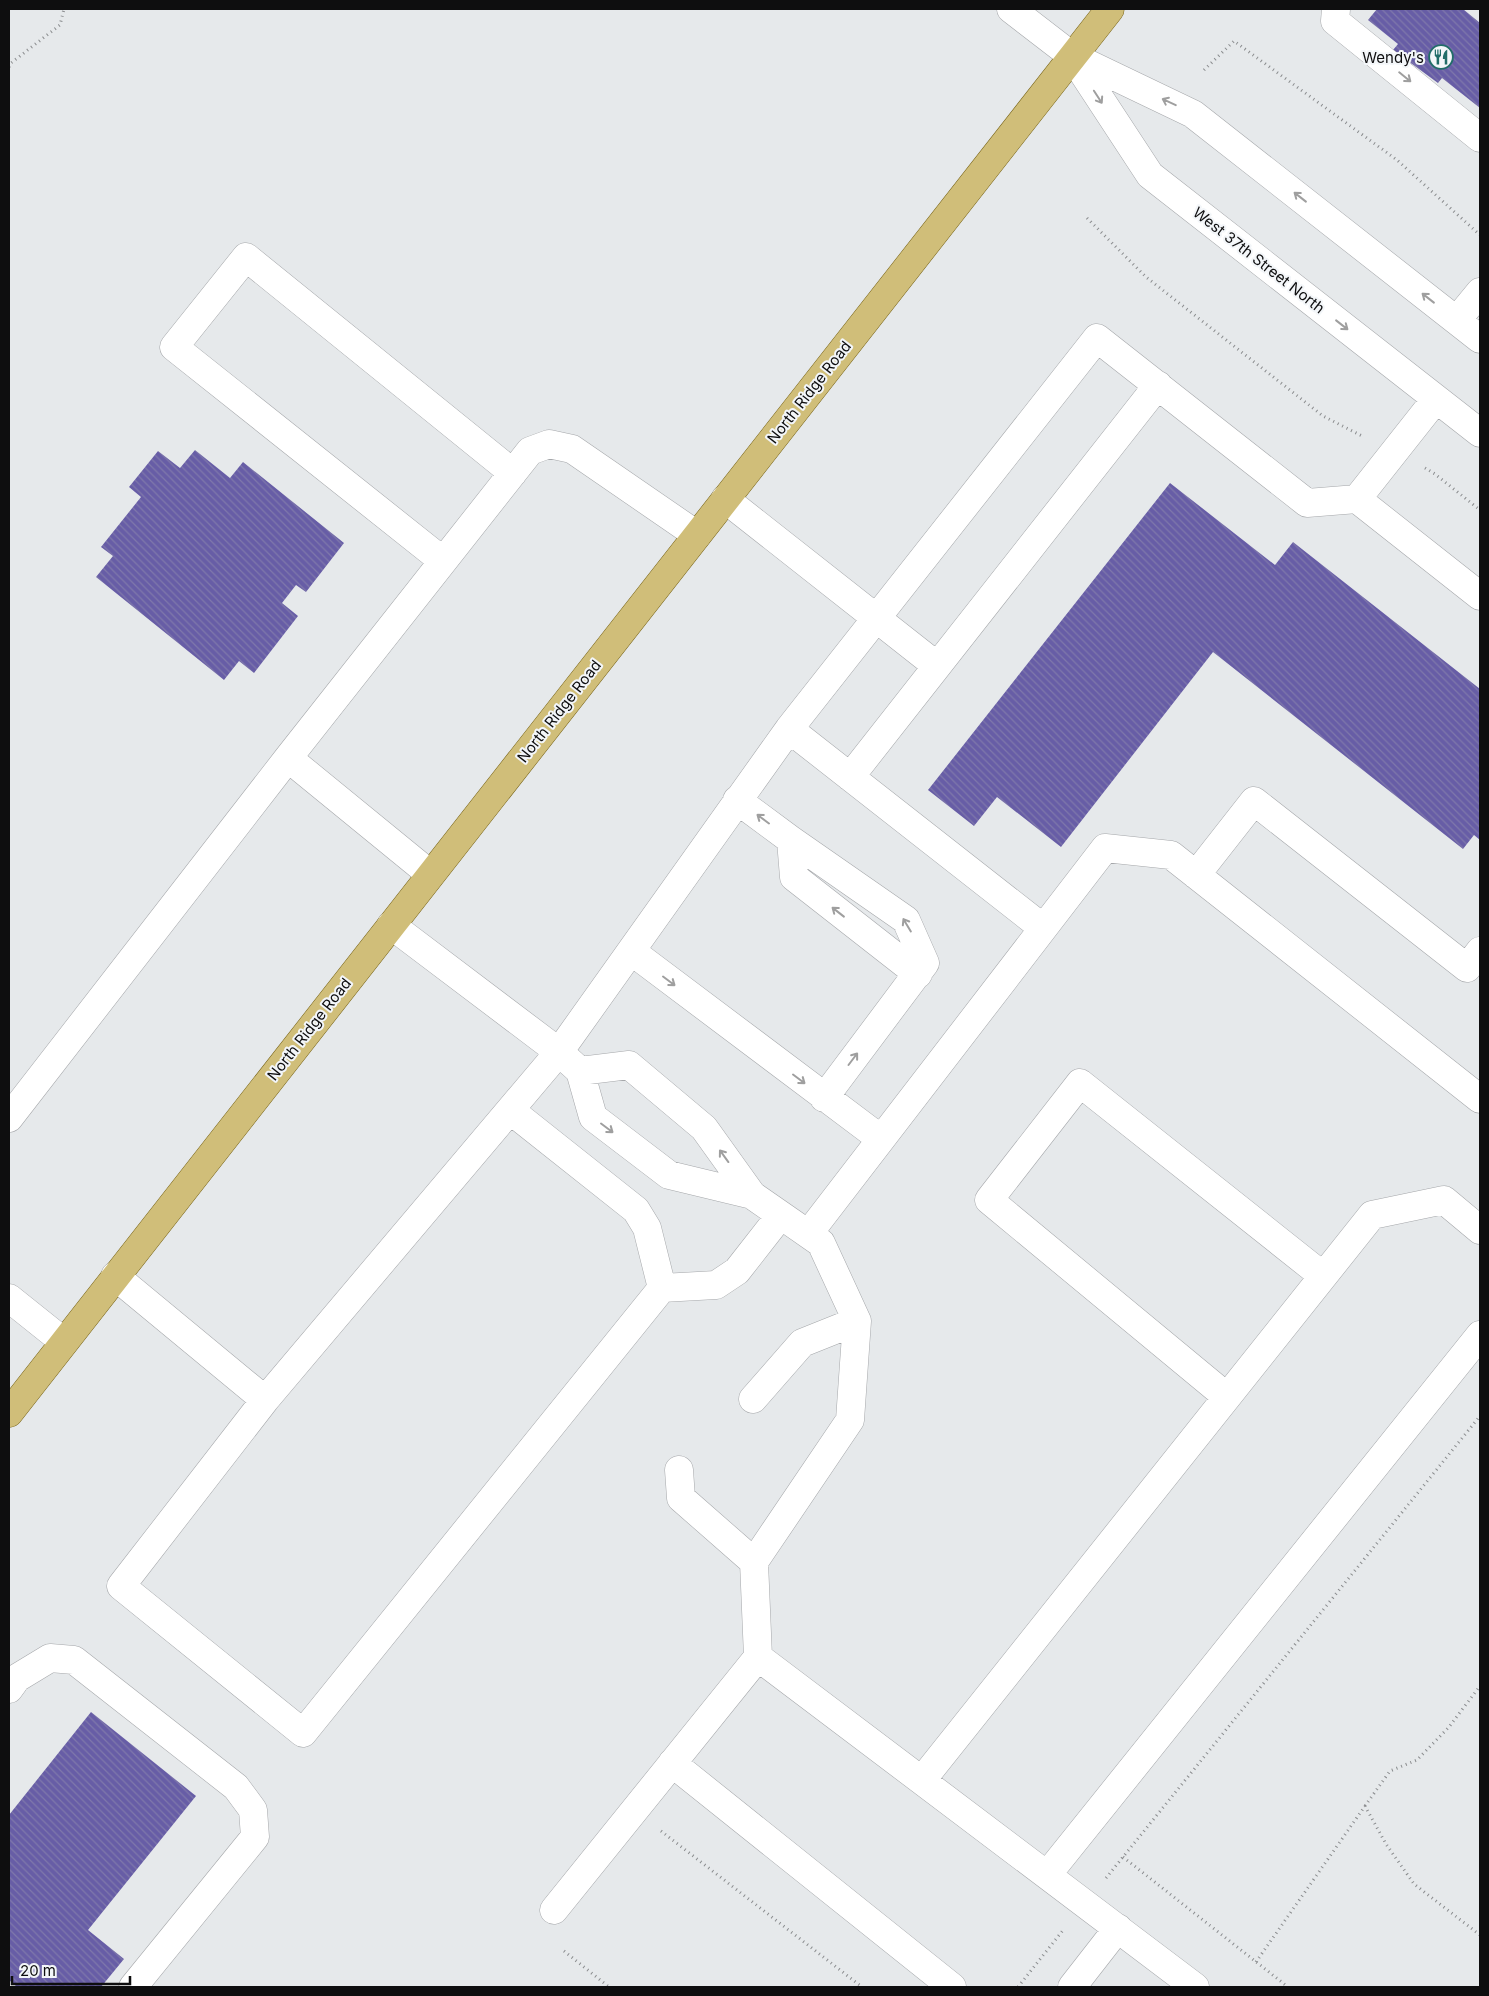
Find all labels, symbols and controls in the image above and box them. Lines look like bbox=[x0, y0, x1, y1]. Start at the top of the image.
restaurant icon: Wendy's bbox=[1428, 44, 1454, 70]
place label: Wendy's bbox=[1362, 48, 1424, 67]
one-way arrow bbox=[1398, 71, 1411, 82]
one-way arrow bbox=[1093, 90, 1104, 104]
one-way arrow bbox=[1162, 97, 1177, 107]
one-way arrow bbox=[1294, 192, 1307, 203]
street label: West 37th Street North bbox=[1189, 203, 1329, 317]
one-way arrow bbox=[1422, 292, 1435, 303]
one-way arrow bbox=[1335, 320, 1348, 331]
street label: North Ridge Road bbox=[763, 337, 855, 447]
street label: North Ridge Road bbox=[513, 656, 605, 766]
one-way arrow bbox=[756, 814, 770, 824]
one-way arrow bbox=[832, 907, 845, 918]
one-way arrow bbox=[902, 918, 913, 932]
street label: North Ridge Road bbox=[263, 974, 355, 1084]
one-way arrow bbox=[662, 975, 675, 986]
one-way arrow bbox=[848, 1052, 858, 1066]
one-way arrow bbox=[792, 1074, 806, 1084]
one-way arrow bbox=[600, 1123, 614, 1133]
one-way arrow bbox=[719, 1149, 729, 1163]
scale bar bbox=[12, 1954, 130, 1986]
text: 20 m bbox=[20, 1961, 56, 1980]

